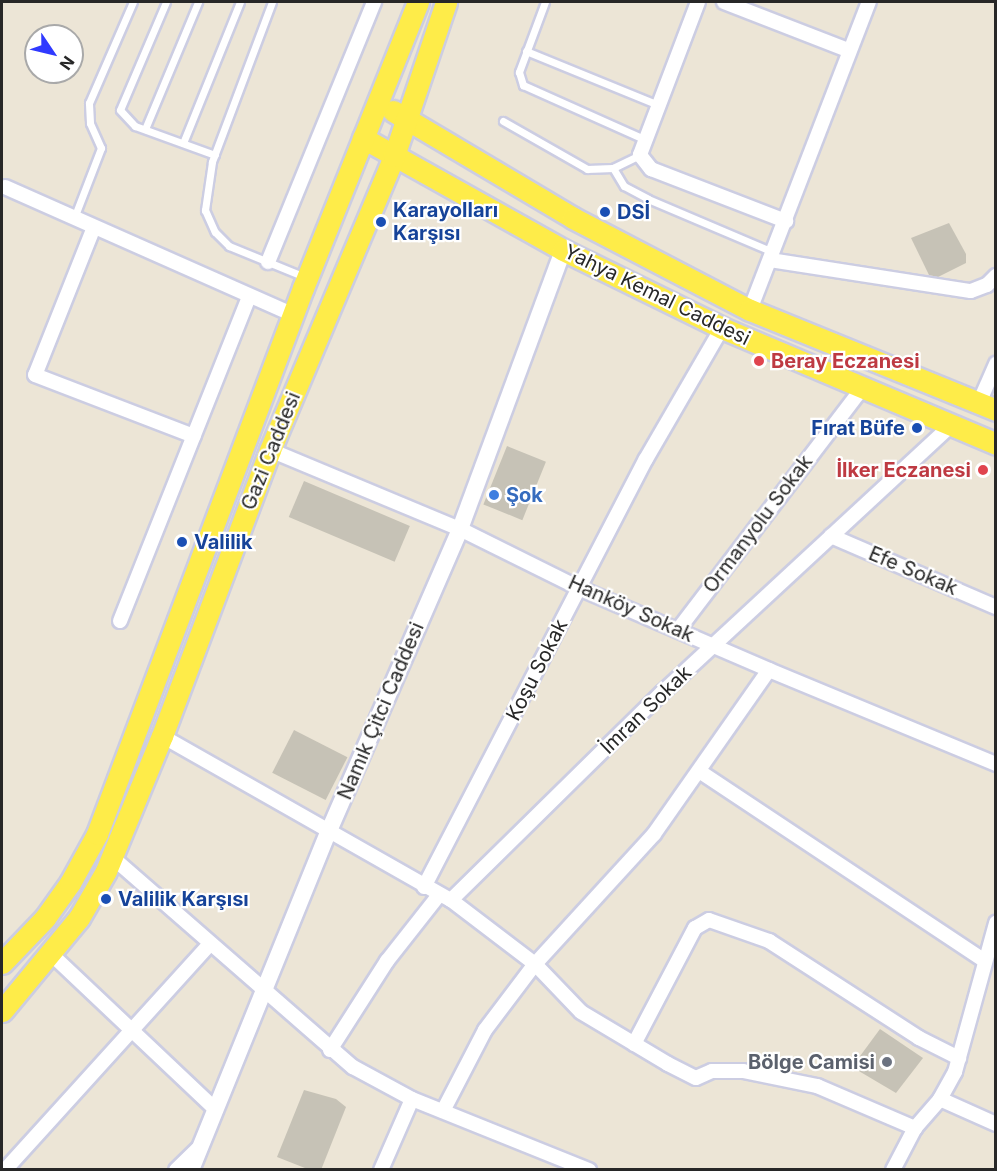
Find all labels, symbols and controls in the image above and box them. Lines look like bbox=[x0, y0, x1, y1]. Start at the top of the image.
north arrow bbox=[24, 24, 84, 84]
text: N bbox=[55, 52, 79, 74]
place label: Karayolları Karşısı bbox=[393, 198, 498, 245]
place label: DSİ bbox=[617, 200, 650, 224]
marker: DSİ bbox=[598, 205, 612, 219]
marker: Karayolları Karşısı bbox=[374, 215, 388, 229]
street label: Yahya Kemal Caddesi bbox=[560, 240, 754, 350]
place label: Beray Eczanesi bbox=[771, 349, 920, 373]
marker: Beray Eczanesi bbox=[752, 354, 766, 368]
street label: Gazi Caddesi bbox=[236, 389, 306, 513]
place label: Fırat Büfe bbox=[811, 416, 905, 440]
marker: Fırat Büfe bbox=[910, 421, 924, 435]
street label: Ormanyolu Sokak bbox=[698, 450, 818, 598]
place label: İlker Eczanesi bbox=[836, 458, 971, 482]
marker: İlker Eczanesi bbox=[976, 463, 990, 477]
place label: Şok bbox=[506, 483, 543, 507]
marker: Şok bbox=[487, 488, 501, 502]
place label: Valilik bbox=[194, 530, 253, 554]
marker: Valilik bbox=[175, 535, 189, 549]
street label: Efe Sokak bbox=[865, 542, 961, 600]
street label: Hanköy Sokak bbox=[564, 571, 698, 647]
street label: Koşu Sokak bbox=[501, 615, 573, 725]
street label: Namık Çitci Caddesi bbox=[333, 619, 429, 803]
street label: İmran Sokak bbox=[596, 661, 696, 759]
place label: Valilik Karşısı bbox=[118, 887, 249, 911]
marker: Valilik Karşısı bbox=[99, 892, 113, 906]
place label: Bölge Camisi bbox=[748, 1050, 875, 1074]
marker: Bölge Camisi bbox=[880, 1055, 894, 1069]

